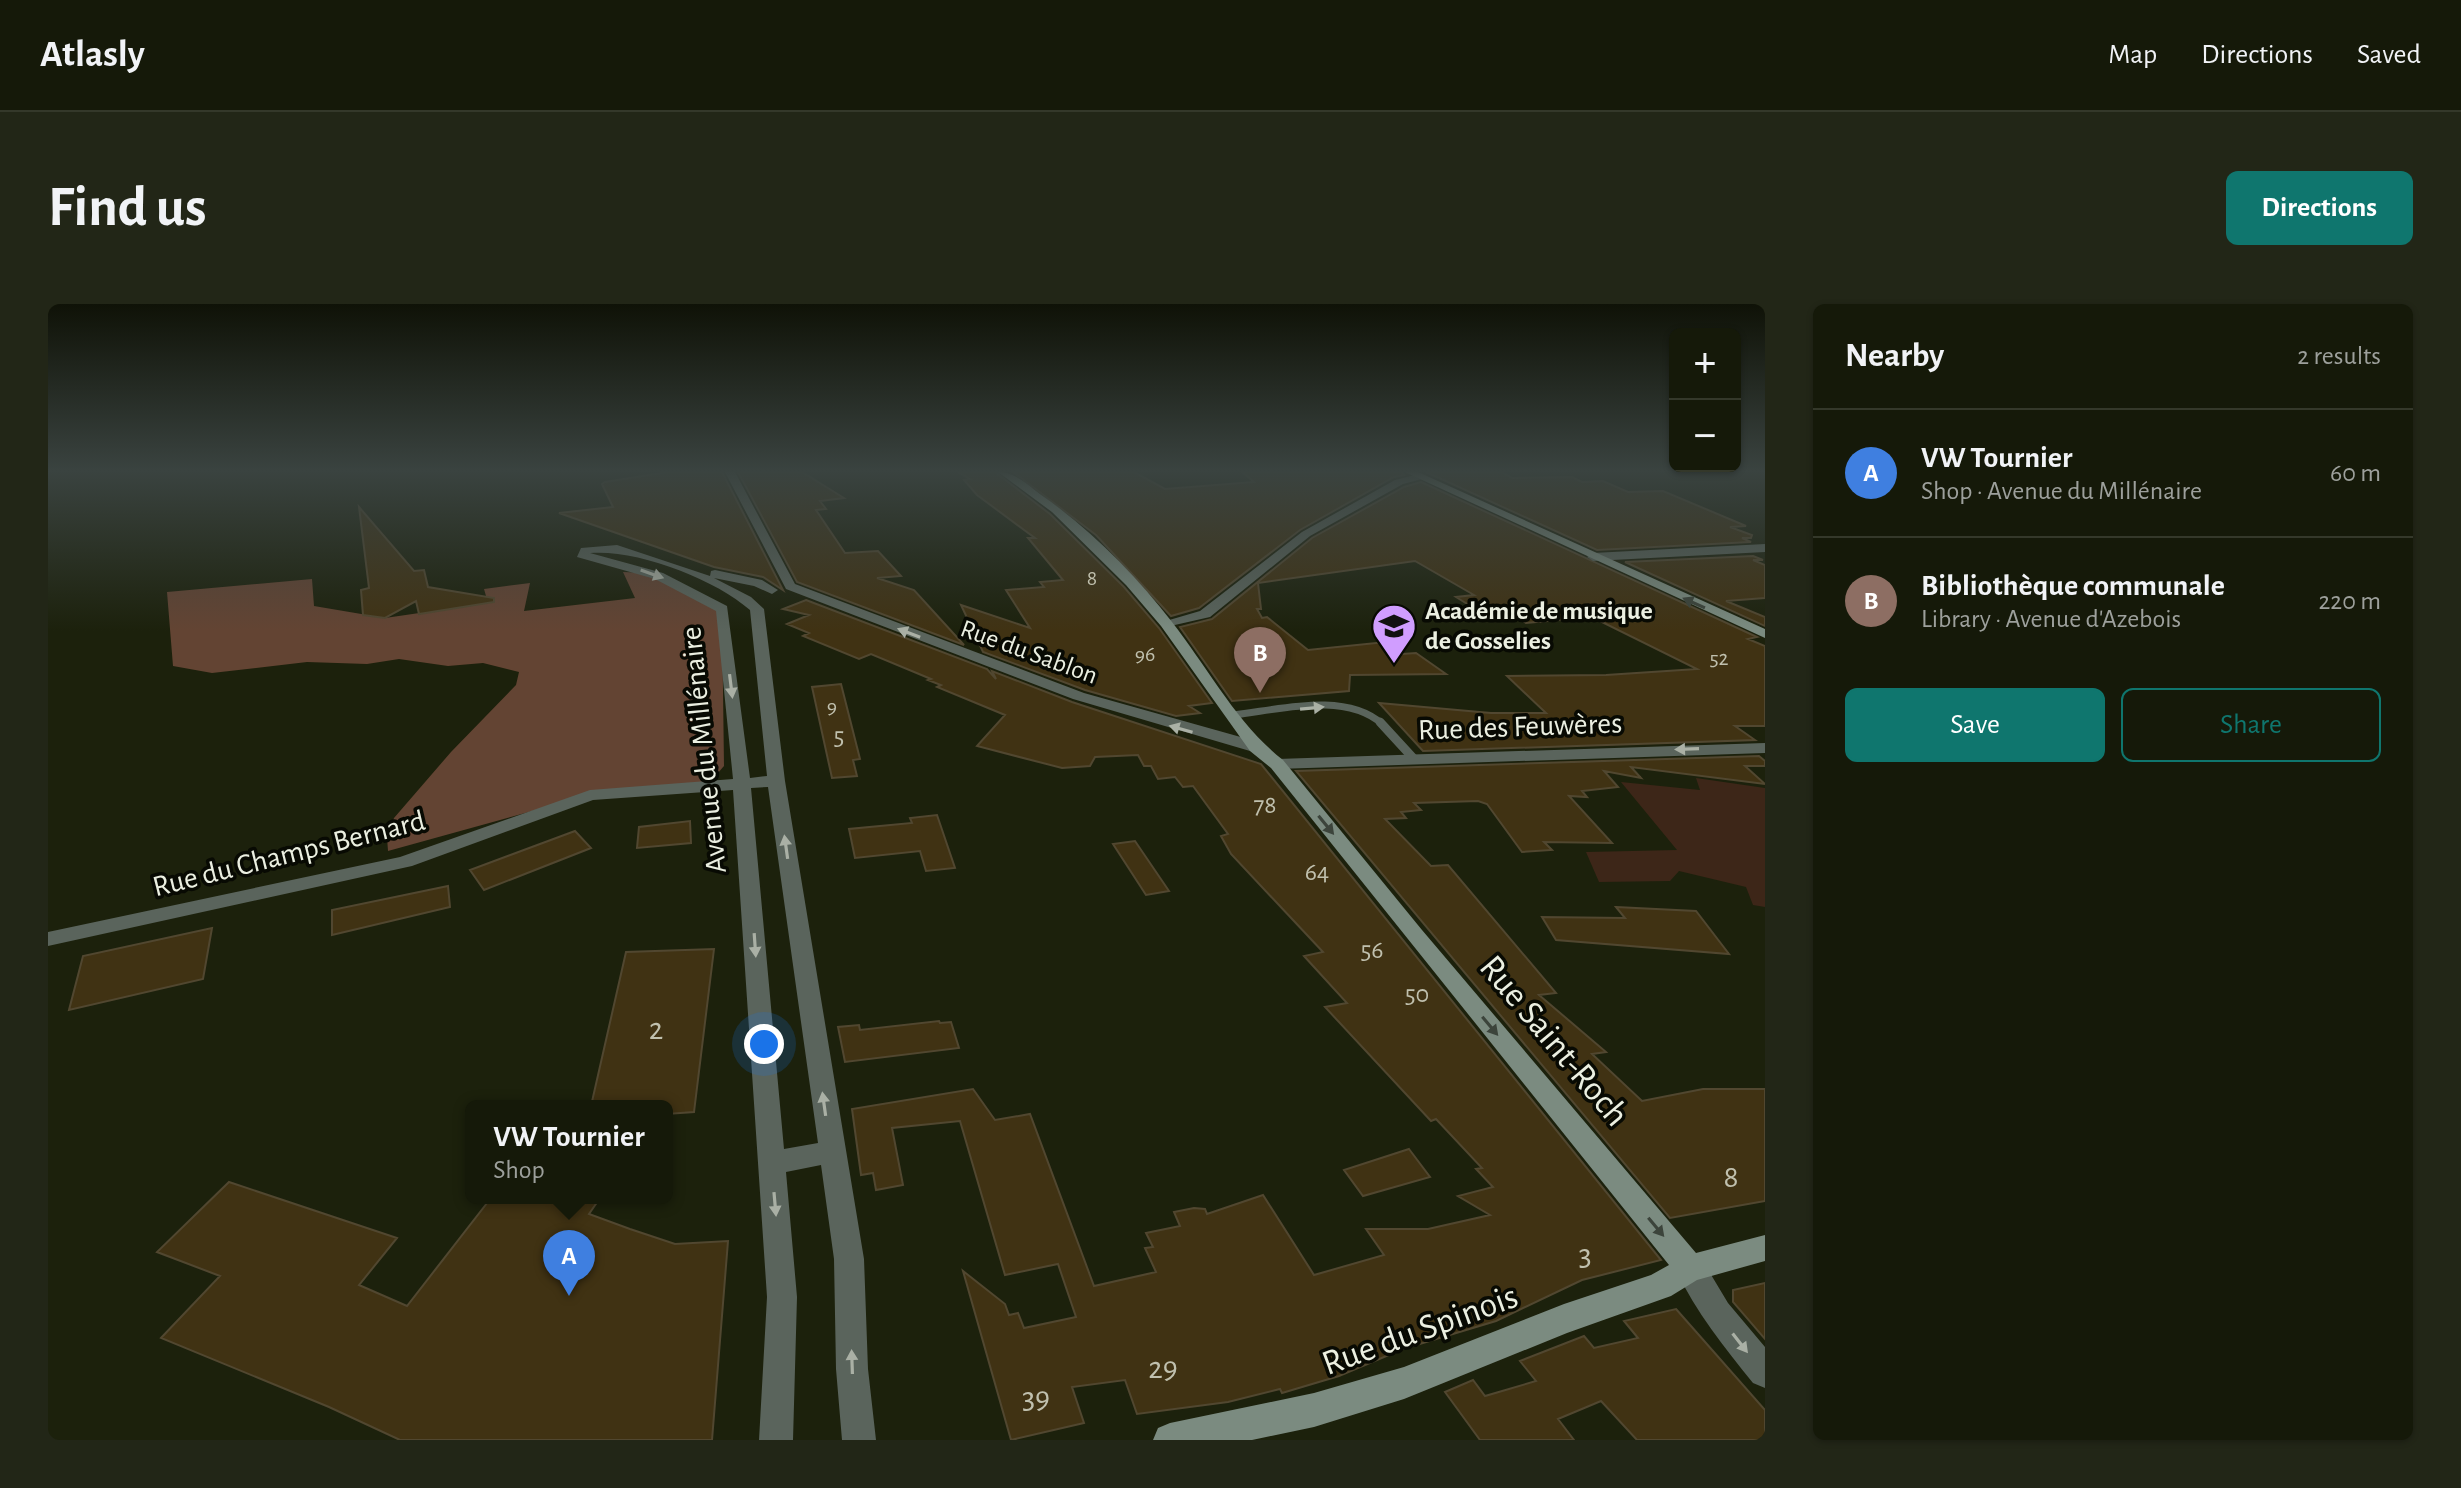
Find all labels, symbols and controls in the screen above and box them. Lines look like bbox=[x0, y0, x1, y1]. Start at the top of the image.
text: Atlasly bbox=[40, 36, 145, 74]
text: Map bbox=[2108, 41, 2157, 69]
text: Directions bbox=[2201, 41, 2313, 69]
text: Saved bbox=[2357, 41, 2421, 69]
button: Directions bbox=[2226, 171, 2413, 245]
text: Find us bbox=[48, 180, 206, 236]
map controls bbox=[1669, 328, 1741, 472]
button: + bbox=[1669, 328, 1741, 400]
text: Nearby bbox=[1845, 339, 1944, 373]
text: 2 results bbox=[2297, 343, 2381, 369]
button: − bbox=[1669, 400, 1741, 472]
text: VW Tournier bbox=[1921, 443, 2072, 473]
text: A bbox=[1863, 460, 1879, 486]
text: 60 m bbox=[2330, 460, 2381, 486]
text: Shop · Avenue du Millénaire bbox=[1921, 478, 2202, 504]
house number: 8 bbox=[1087, 567, 1097, 589]
one-way arrow bbox=[640, 569, 664, 581]
text: Bibliothèque communale bbox=[1921, 571, 2225, 601]
text: B bbox=[1863, 588, 1879, 614]
text: 220 m bbox=[2319, 588, 2381, 614]
one-way arrow bbox=[1682, 596, 1705, 609]
place label: Académie de musique de Gosselies bbox=[1425, 598, 1653, 654]
school or university icon: Académie de musique de Gosselies bbox=[1370, 602, 1418, 665]
text: Library · Avenue d'Azebois bbox=[1921, 606, 2181, 632]
street label: Rue du Sablon bbox=[957, 615, 1101, 689]
street label: Avenue du Millénaire bbox=[676, 625, 732, 875]
one-way arrow bbox=[897, 626, 921, 639]
pin: B bbox=[1234, 627, 1286, 693]
house number: 96 bbox=[1135, 643, 1155, 665]
house number: 52 bbox=[1709, 647, 1729, 669]
one-way arrow bbox=[724, 674, 737, 699]
button: Save bbox=[1845, 688, 2105, 762]
button: Share bbox=[2121, 688, 2381, 762]
house number: 9 bbox=[827, 695, 837, 717]
one-way arrow bbox=[1300, 701, 1325, 714]
street label: Rue des Feuwères bbox=[1417, 708, 1623, 746]
one-way arrow bbox=[1168, 722, 1192, 735]
house number: 5 bbox=[834, 723, 844, 749]
one-way arrow bbox=[1674, 742, 1699, 755]
house number: 78 bbox=[1253, 792, 1277, 818]
street label: Rue du Champs Bernard bbox=[150, 806, 428, 902]
one-way arrow bbox=[1317, 815, 1334, 835]
one-way arrow bbox=[779, 834, 792, 859]
house number: 64 bbox=[1305, 859, 1329, 885]
one-way arrow bbox=[749, 933, 762, 958]
house number: 56 bbox=[1360, 937, 1384, 963]
street label: Rue Saint-Roch bbox=[1473, 949, 1635, 1133]
house number: 50 bbox=[1405, 981, 1429, 1007]
house number: 2 bbox=[649, 1013, 663, 1045]
one-way arrow bbox=[1481, 1016, 1498, 1036]
your location bbox=[744, 1024, 784, 1064]
one-way arrow bbox=[817, 1092, 830, 1117]
popup bbox=[465, 1100, 673, 1204]
text: VW Tournier bbox=[493, 1122, 645, 1152]
text: Shop bbox=[493, 1157, 545, 1183]
house number: 8 bbox=[1723, 1161, 1739, 1193]
one-way arrow bbox=[769, 1192, 782, 1217]
one-way arrow bbox=[1647, 1216, 1664, 1236]
pin: A bbox=[543, 1230, 595, 1296]
house number: 3 bbox=[1578, 1239, 1592, 1271]
street label: Rue du Spinois bbox=[1317, 1278, 1523, 1382]
one-way arrow bbox=[1732, 1333, 1748, 1353]
one-way arrow bbox=[846, 1349, 859, 1374]
house number: 29 bbox=[1148, 1352, 1178, 1384]
house number: 39 bbox=[1022, 1382, 1050, 1414]

